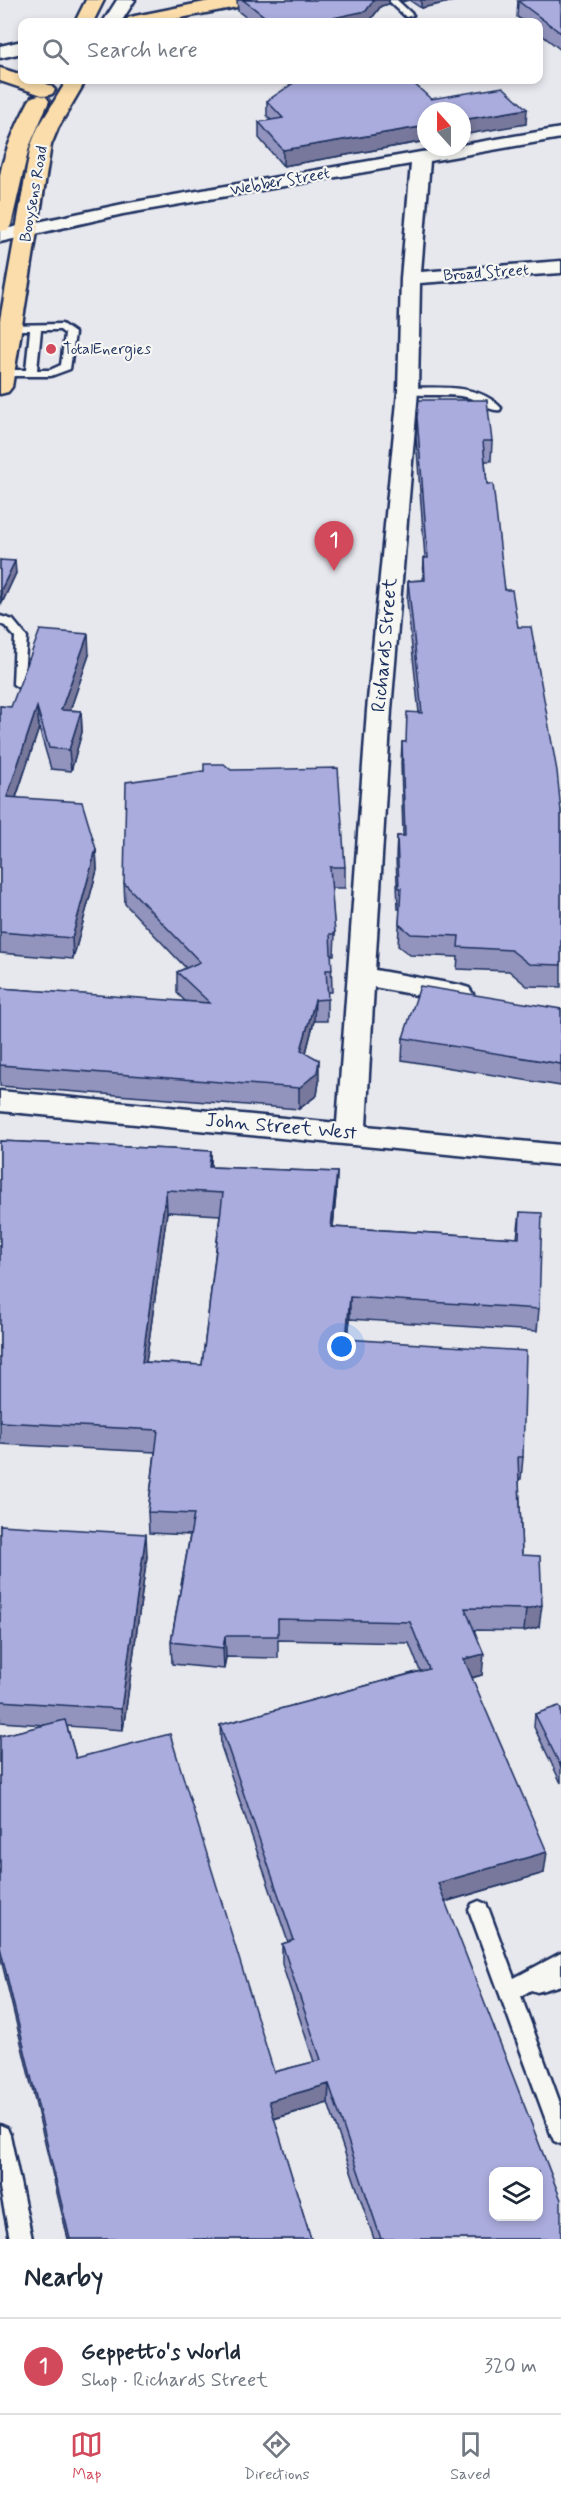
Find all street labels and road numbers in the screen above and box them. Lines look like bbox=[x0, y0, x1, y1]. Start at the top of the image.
street label: Booysens Road bbox=[15, 144, 53, 244]
street label: Webber Street bbox=[229, 163, 331, 201]
street label: Broad Street bbox=[442, 260, 530, 286]
street label: Richards Street bbox=[366, 576, 404, 713]
street label: John Street West bbox=[204, 1107, 358, 1147]

